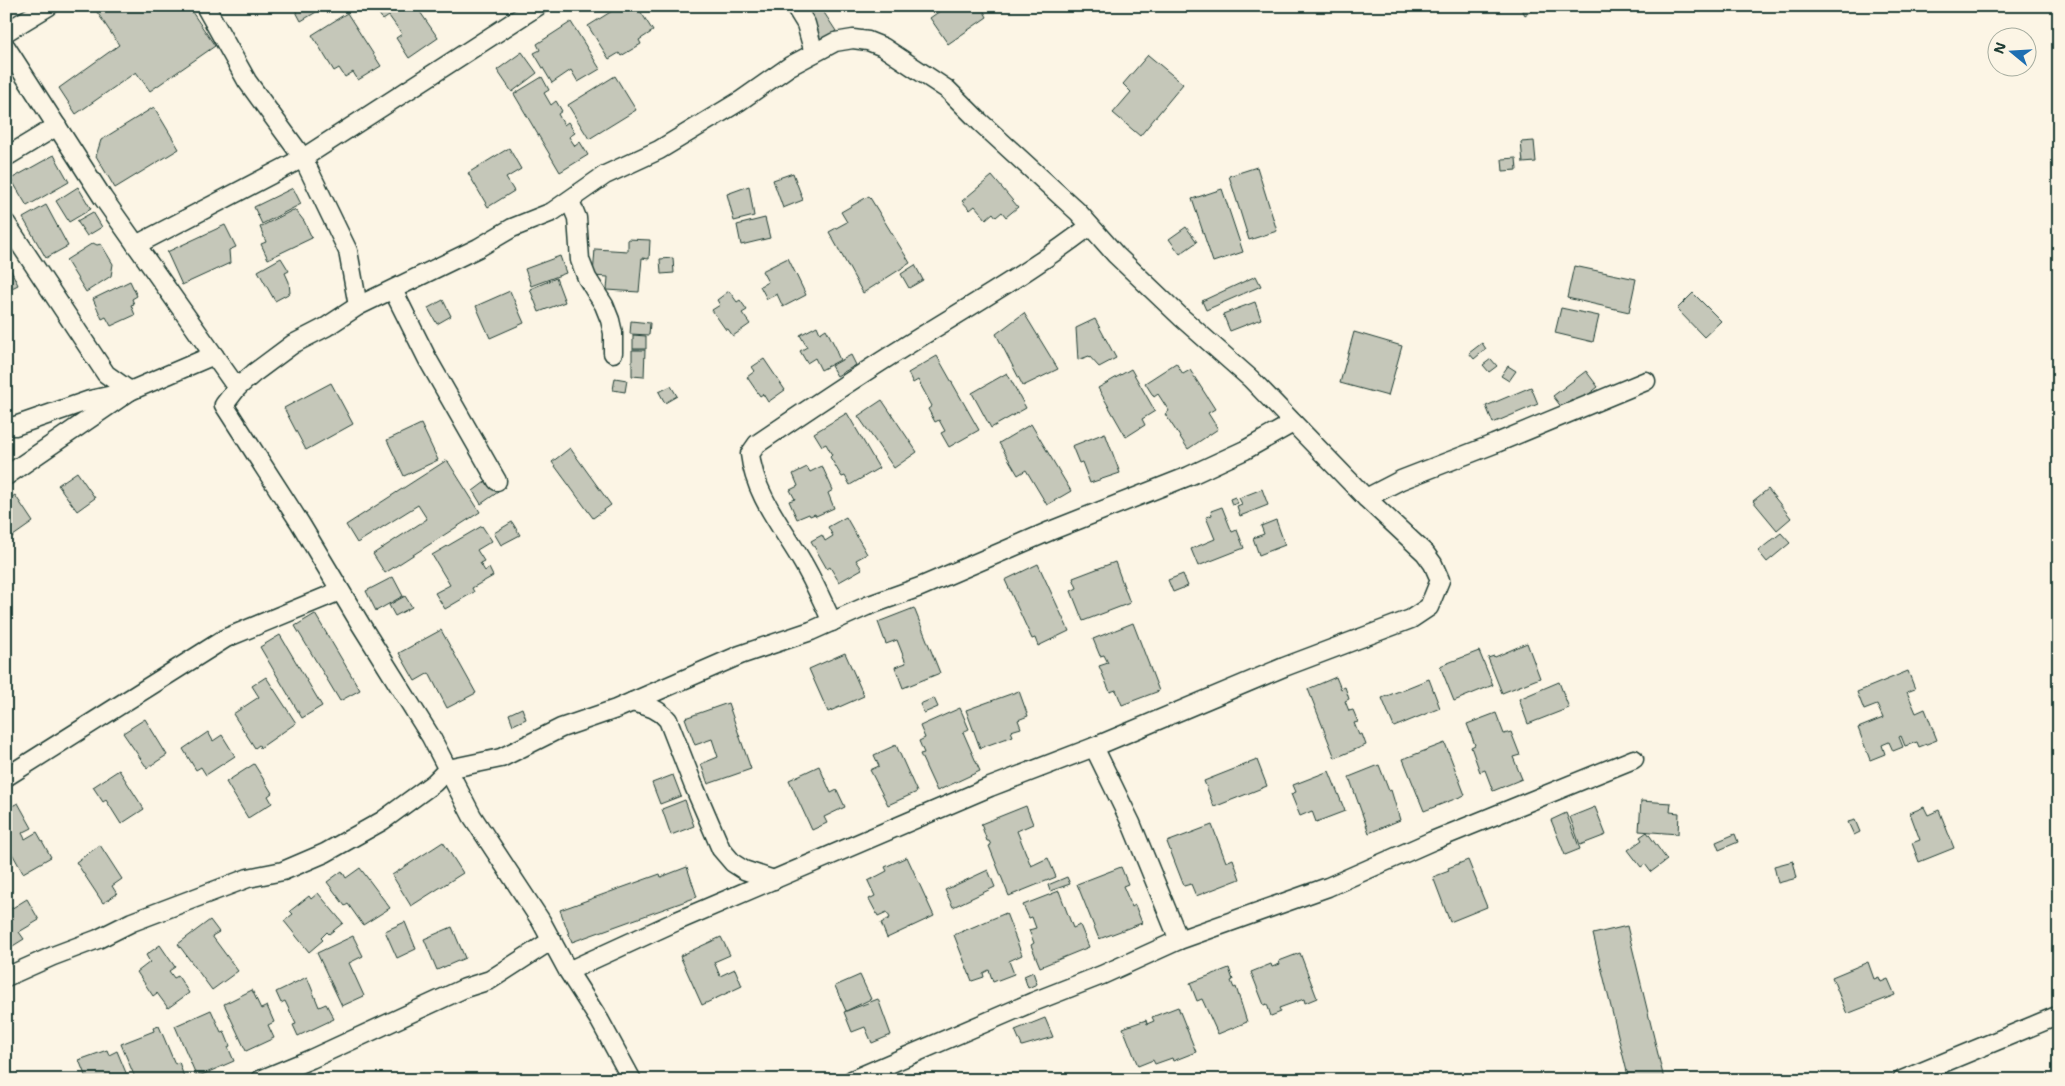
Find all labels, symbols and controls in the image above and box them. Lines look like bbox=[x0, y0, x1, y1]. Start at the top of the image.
north arrow bbox=[1988, 28, 2038, 78]
text: N bbox=[1989, 40, 2010, 56]

